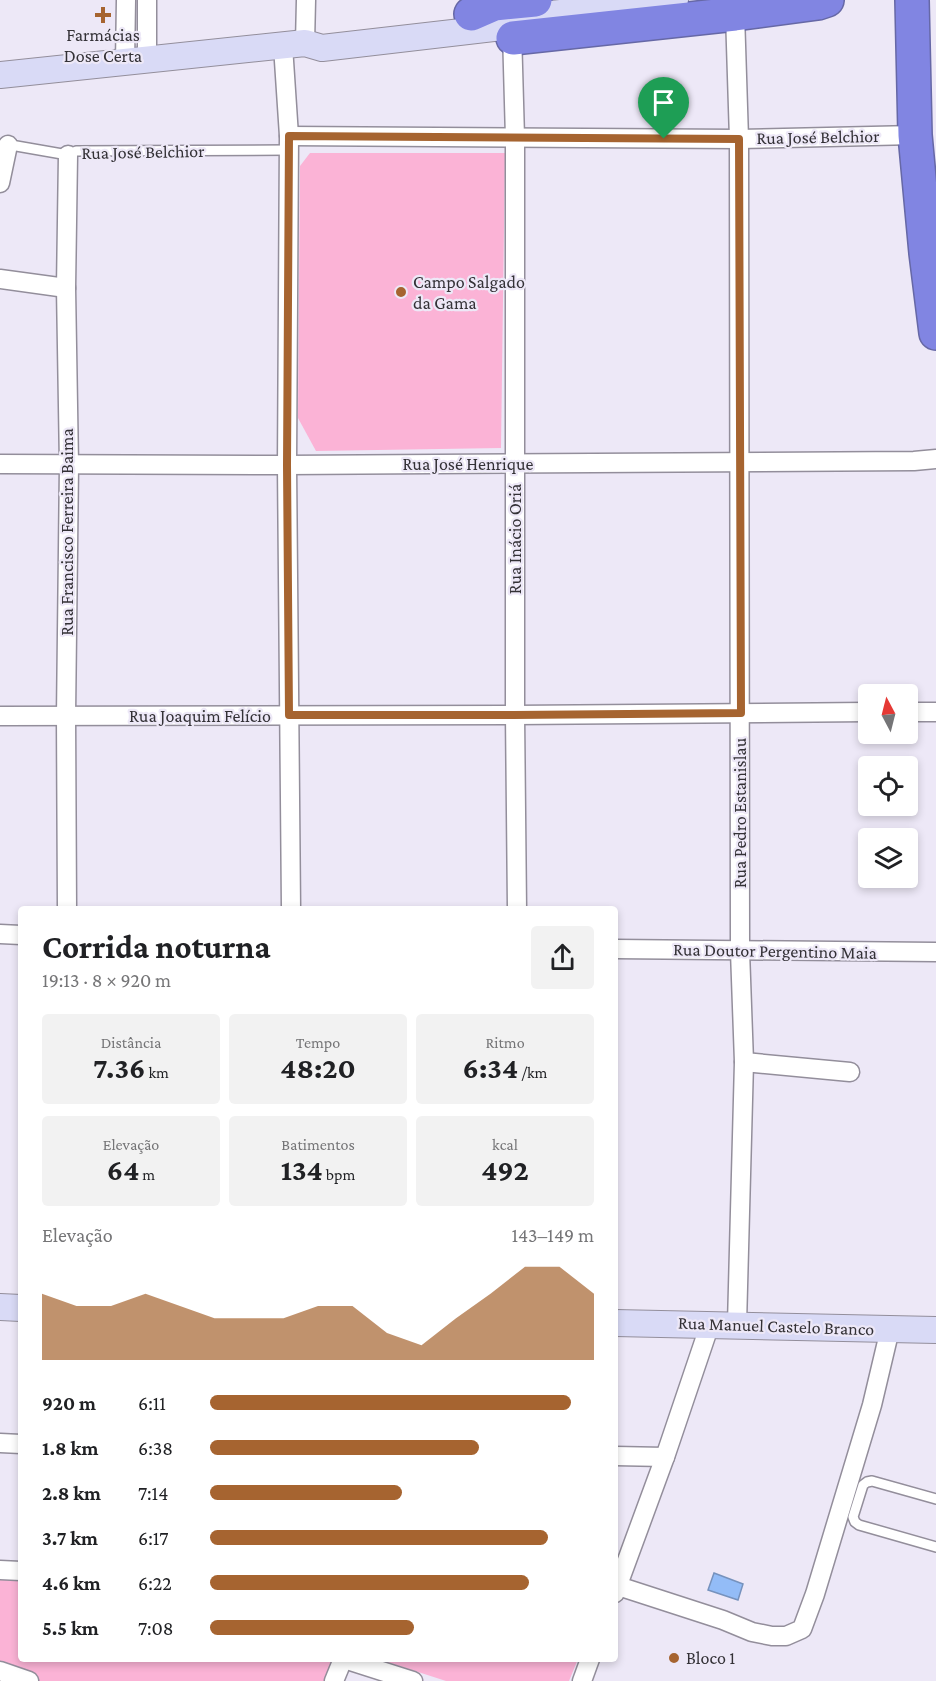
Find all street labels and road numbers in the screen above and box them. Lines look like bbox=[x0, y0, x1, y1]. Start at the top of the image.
street label: Rua José Belchior bbox=[756, 126, 880, 148]
street label: Rua José Belchior bbox=[81, 141, 205, 163]
street label: Rua Francisco Ferreira Baima bbox=[57, 428, 77, 636]
street label: Rua José Henrique bbox=[403, 454, 533, 474]
street label: Rua Inácio Oriá bbox=[505, 484, 525, 594]
street label: Rua Joaquim Felício bbox=[129, 706, 271, 726]
street label: Rua Pedro Estanislau bbox=[730, 737, 750, 888]
street label: Rua Doutor Pergentino Maia bbox=[673, 939, 877, 963]
street label: Rua Manuel Castelo Branco bbox=[677, 1313, 875, 1339]

